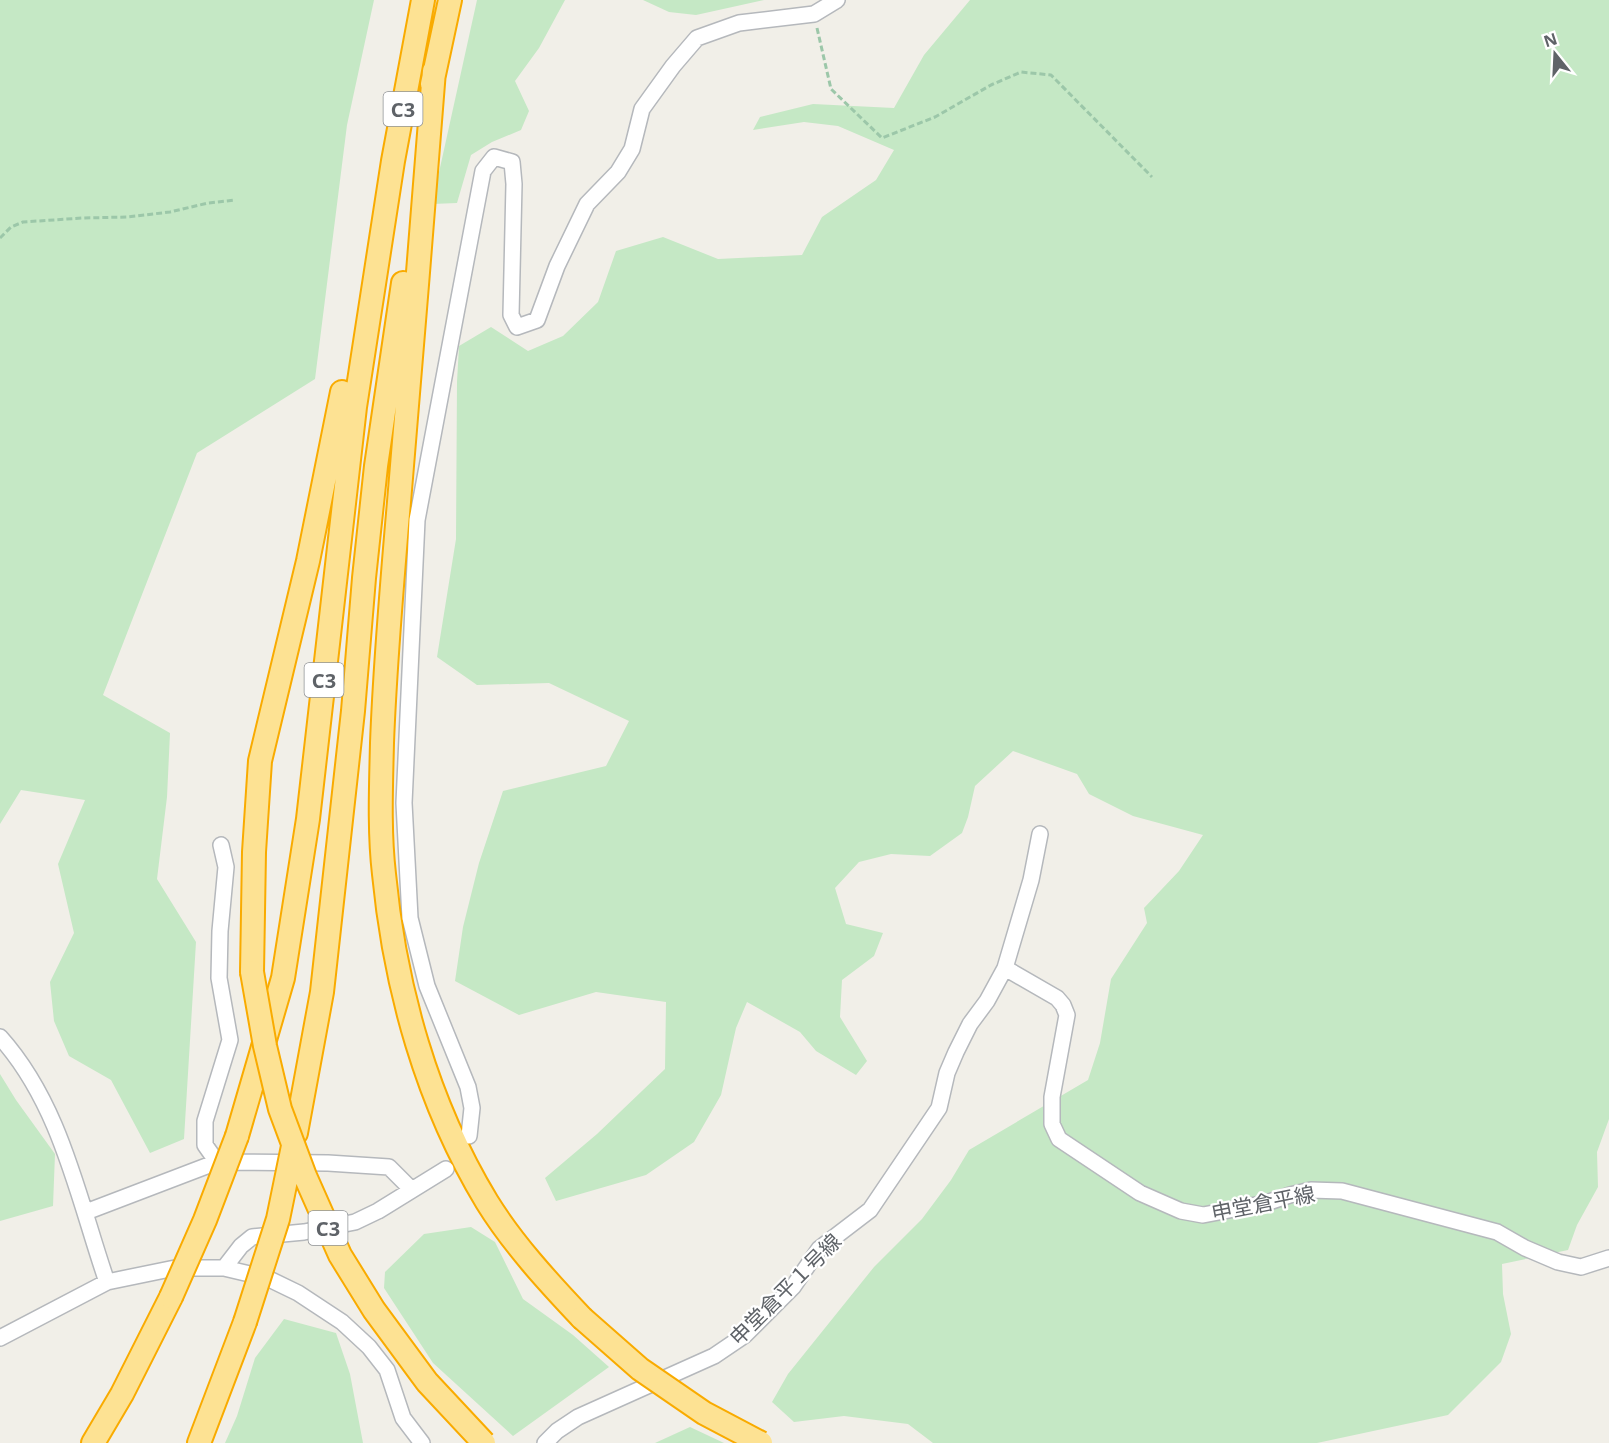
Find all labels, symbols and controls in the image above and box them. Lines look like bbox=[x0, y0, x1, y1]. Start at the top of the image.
north arrow bbox=[1525, 24, 1585, 84]
text: N bbox=[1541, 27, 1560, 52]
road number: C3 bbox=[384, 92, 422, 126]
road number: C3 bbox=[304, 663, 344, 697]
street label: 申堂倉平線 bbox=[1209, 1179, 1317, 1227]
road number: C3 bbox=[308, 1211, 348, 1245]
street label: 申堂倉平１号線 bbox=[723, 1227, 847, 1351]

